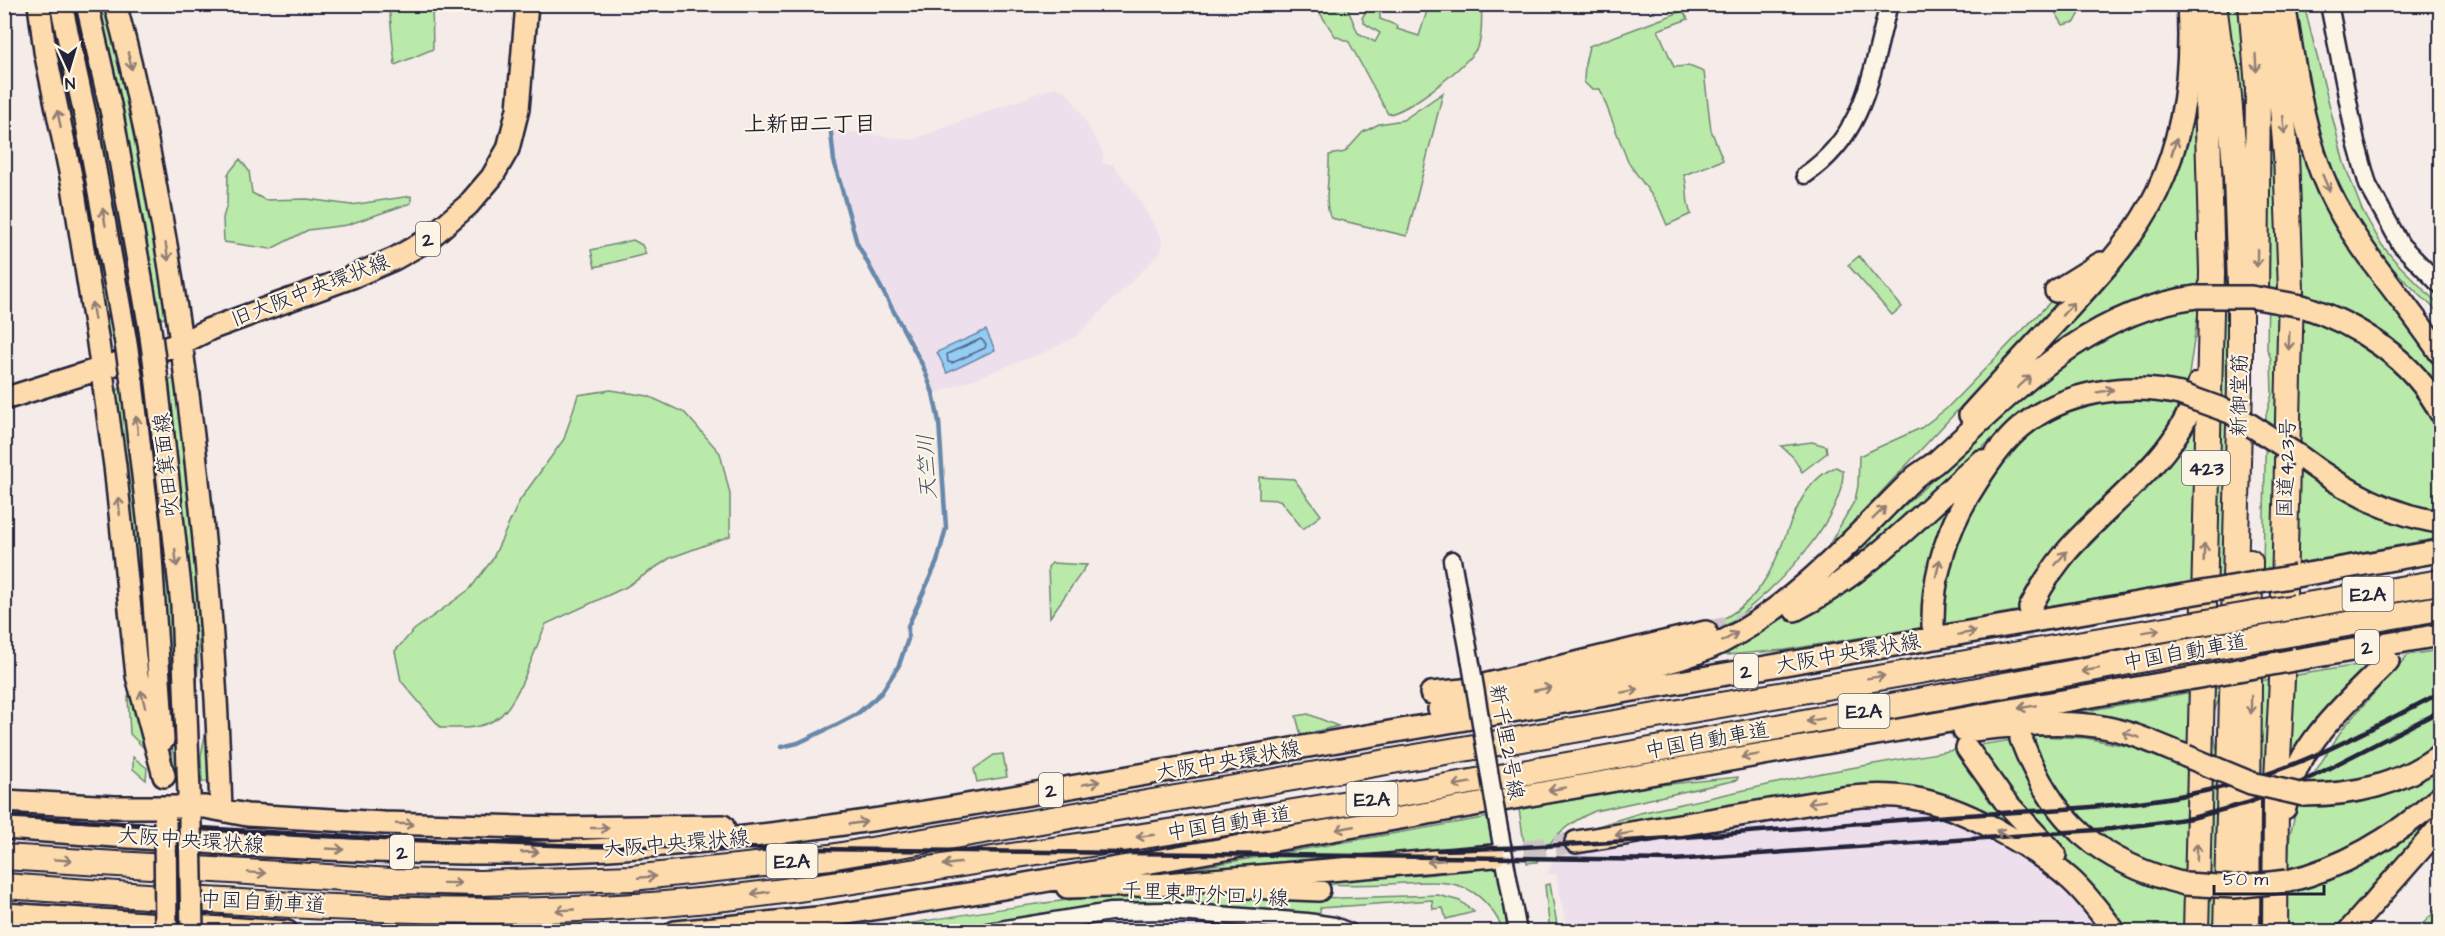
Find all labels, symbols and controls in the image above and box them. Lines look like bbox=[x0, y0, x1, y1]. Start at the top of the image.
north arrow bbox=[39, 39, 99, 99]
one-way arrow bbox=[125, 51, 136, 70]
one-way arrow bbox=[2251, 52, 2262, 72]
text: N bbox=[64, 72, 76, 94]
district label: 上新田二丁目 bbox=[744, 109, 876, 140]
one-way arrow bbox=[53, 110, 64, 129]
one-way arrow bbox=[2279, 115, 2290, 135]
one-way arrow bbox=[2169, 138, 2180, 157]
one-way arrow bbox=[2321, 174, 2332, 192]
one-way arrow bbox=[99, 207, 110, 227]
road number: 2 bbox=[416, 222, 440, 256]
one-way arrow bbox=[162, 242, 173, 262]
street label: 旧大阪中央環状線 bbox=[227, 247, 394, 334]
one-way arrow bbox=[2251, 247, 2262, 267]
one-way arrow bbox=[2061, 301, 2075, 316]
one-way arrow bbox=[87, 302, 98, 321]
one-way arrow bbox=[2284, 331, 2295, 351]
street label: 新御堂筋 bbox=[2224, 353, 2255, 437]
one-way arrow bbox=[2016, 375, 2031, 389]
one-way arrow bbox=[2095, 386, 2115, 397]
street label: 吹田箕面線 bbox=[147, 411, 186, 519]
one-way arrow bbox=[131, 415, 142, 435]
street label: 国道423号 bbox=[2270, 418, 2303, 518]
water label: 天竺川 bbox=[910, 433, 945, 501]
road number: 423 bbox=[2182, 451, 2230, 485]
one-way arrow bbox=[113, 497, 124, 517]
one-way arrow bbox=[1872, 505, 1887, 520]
one-way arrow bbox=[2198, 543, 2209, 563]
one-way arrow bbox=[171, 547, 182, 567]
one-way arrow bbox=[2055, 551, 2068, 567]
one-way arrow bbox=[1933, 558, 1944, 578]
road number: E2A bbox=[2342, 577, 2394, 611]
street label: 大阪中央環状線 bbox=[1773, 626, 1923, 681]
one-way arrow bbox=[2141, 626, 2160, 637]
one-way arrow bbox=[1956, 627, 1976, 638]
street label: 中国自動車道 bbox=[2121, 627, 2250, 678]
road number: 2 bbox=[2355, 630, 2379, 664]
one-way arrow bbox=[1721, 631, 1738, 643]
road number: 2 bbox=[1734, 654, 1758, 688]
one-way arrow bbox=[2080, 664, 2100, 675]
one-way arrow bbox=[1865, 672, 1885, 683]
street label: 新千里2号線 bbox=[1482, 682, 1531, 802]
one-way arrow bbox=[1533, 683, 1552, 694]
one-way arrow bbox=[1619, 685, 1639, 696]
one-way arrow bbox=[137, 690, 149, 709]
road number: E2A bbox=[1838, 694, 1890, 728]
one-way arrow bbox=[2245, 694, 2257, 714]
one-way arrow bbox=[2017, 702, 2037, 713]
street label: 中国自動車道 bbox=[1643, 715, 1772, 766]
one-way arrow bbox=[1806, 715, 1826, 726]
one-way arrow bbox=[2122, 729, 2141, 740]
street label: 大阪中央環状線 bbox=[1153, 733, 1303, 788]
one-way arrow bbox=[1740, 750, 1760, 761]
road number: 2 bbox=[1039, 773, 1063, 807]
one-way arrow bbox=[1081, 777, 1101, 788]
one-way arrow bbox=[1452, 779, 1472, 790]
road number: E2A bbox=[1346, 782, 1398, 816]
one-way arrow bbox=[1548, 784, 1568, 795]
one-way arrow bbox=[1807, 796, 1827, 807]
street label: 中国自動車道 bbox=[1165, 799, 1294, 848]
one-way arrow bbox=[847, 817, 867, 828]
one-way arrow bbox=[394, 818, 414, 830]
street label: 大阪中央環状線 bbox=[117, 821, 265, 860]
one-way arrow bbox=[589, 822, 609, 834]
street label: 大阪中央環状線 bbox=[602, 823, 751, 864]
one-way arrow bbox=[1336, 823, 1355, 834]
one-way arrow bbox=[1995, 827, 2013, 839]
one-way arrow bbox=[1615, 829, 1635, 840]
one-way arrow bbox=[1136, 830, 1156, 841]
road number: 2 bbox=[390, 835, 414, 869]
one-way arrow bbox=[2191, 843, 2203, 863]
one-way arrow bbox=[325, 844, 345, 855]
road number: E2A bbox=[766, 844, 818, 878]
one-way arrow bbox=[520, 846, 540, 857]
one-way arrow bbox=[52, 855, 72, 866]
one-way arrow bbox=[1427, 856, 1446, 867]
scale bar bbox=[2214, 858, 2324, 896]
one-way arrow bbox=[943, 859, 963, 870]
one-way arrow bbox=[247, 867, 267, 878]
text: 50 m bbox=[2223, 867, 2268, 892]
one-way arrow bbox=[637, 871, 656, 882]
street label: 千里東町外回り線 bbox=[1120, 876, 1290, 913]
one-way arrow bbox=[442, 877, 462, 888]
street label: 中国自動車道 bbox=[199, 885, 327, 920]
one-way arrow bbox=[750, 887, 770, 898]
one-way arrow bbox=[556, 904, 576, 915]

